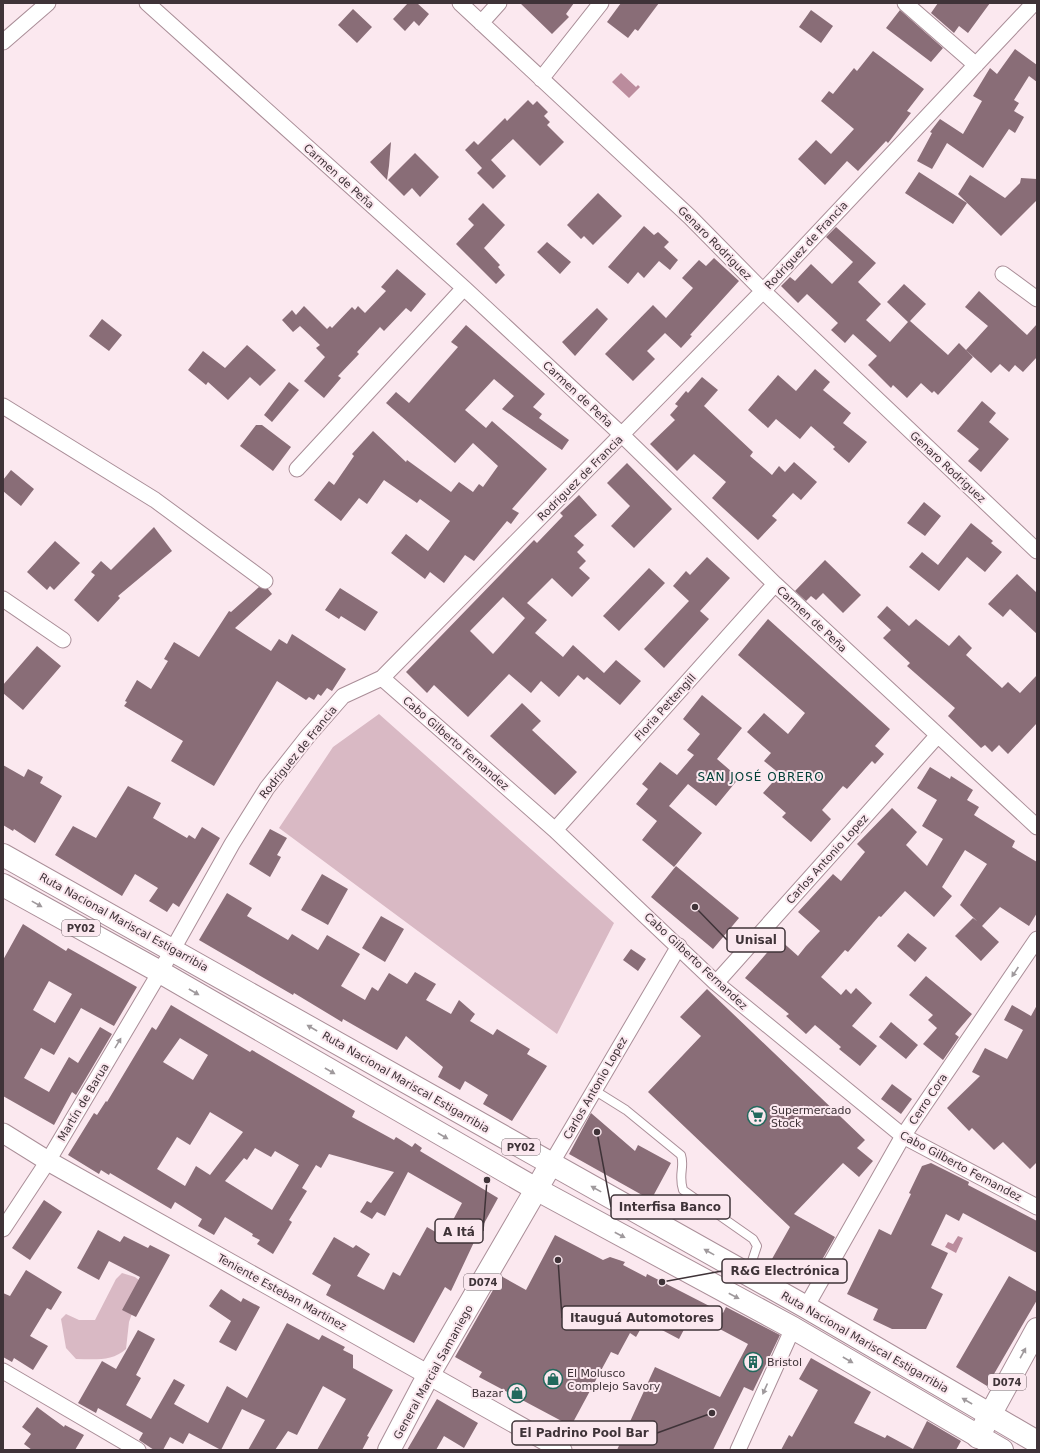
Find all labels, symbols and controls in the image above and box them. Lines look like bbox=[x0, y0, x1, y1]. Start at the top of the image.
street label: Carmen de Peña bbox=[301, 141, 377, 212]
street label: Rodriguez de Francia bbox=[762, 199, 850, 292]
street label: Genaro Rodriguez bbox=[675, 204, 754, 283]
street label: Carmen de Peña bbox=[540, 359, 615, 430]
street label: Genaro Rodriguez bbox=[907, 429, 988, 506]
street label: Rodriguez de Francia bbox=[535, 433, 626, 524]
street label: Carmen de Peña bbox=[774, 584, 849, 655]
street label: Floria Pettengill bbox=[632, 671, 699, 743]
street label: Cabo Gilberto Fernandez bbox=[400, 694, 511, 793]
street label: Rodriguez de Francia bbox=[257, 703, 340, 801]
district label: SAN JOSÉ OBRERO bbox=[697, 769, 825, 784]
street label: Carlos Antonio Lopez bbox=[784, 812, 871, 907]
street label: Ruta Nacional Mariscal Estigarribia bbox=[37, 870, 210, 974]
one-way arrow bbox=[31, 900, 43, 907]
street label: Cabo Gilberto Fernandez bbox=[641, 910, 750, 1013]
road number: PY02 bbox=[62, 920, 100, 936]
callout: Unisal bbox=[727, 928, 785, 952]
text: Unisal bbox=[735, 933, 777, 947]
one-way arrow bbox=[1011, 966, 1019, 977]
one-way arrow bbox=[188, 988, 199, 995]
one-way arrow bbox=[306, 1025, 318, 1032]
street label: Ruta Nacional Mariscal Estigarribia bbox=[320, 1029, 492, 1136]
street label: Carlos Antonio Lopez bbox=[561, 1035, 630, 1142]
one-way arrow bbox=[114, 1037, 121, 1049]
street label: Martín de Barua bbox=[55, 1061, 112, 1143]
one-way arrow bbox=[324, 1067, 336, 1074]
street label: Cerro Cora bbox=[907, 1071, 950, 1127]
place label: Supermercado Stock bbox=[771, 1104, 852, 1130]
supermarket icon: Supermercado Stock bbox=[746, 1105, 768, 1127]
street label: Cabo Gilberto Fernandez bbox=[898, 1129, 1024, 1204]
one-way arrow bbox=[437, 1132, 449, 1139]
road number: PY02 bbox=[502, 1139, 540, 1155]
one-way arrow bbox=[590, 1185, 601, 1192]
callout: Interfisa Banco bbox=[611, 1195, 730, 1219]
text: Interfisa Banco bbox=[619, 1200, 721, 1214]
callout: A Itá bbox=[435, 1219, 483, 1243]
text: A Itá bbox=[443, 1225, 475, 1239]
one-way arrow bbox=[614, 1231, 626, 1238]
one-way arrow bbox=[703, 1249, 715, 1256]
street label: Teniente Esteban Martinez bbox=[214, 1251, 349, 1334]
callout: R&G Electrónica bbox=[722, 1259, 847, 1283]
text: R&G Electrónica bbox=[730, 1264, 840, 1278]
road number: D074 bbox=[464, 1274, 502, 1290]
street label: Ruta Nacional Mariscal Estigarribia bbox=[779, 1289, 951, 1396]
one-way arrow bbox=[728, 1293, 740, 1300]
street label: General Marcial Samaniego bbox=[391, 1303, 476, 1442]
callout: Itauguá Automotores bbox=[562, 1306, 722, 1330]
text: Itauguá Automotores bbox=[570, 1311, 714, 1325]
one-way arrow bbox=[1020, 1347, 1027, 1359]
building icon: Bristol bbox=[742, 1351, 764, 1373]
place label: Bristol bbox=[767, 1356, 802, 1369]
one-way arrow bbox=[842, 1356, 854, 1363]
place label: El Molusco Complejo Savory bbox=[567, 1367, 661, 1393]
shop icon: El Molusco Complejo Savory bbox=[542, 1368, 564, 1390]
road number: D074 bbox=[988, 1374, 1026, 1390]
shop icon: Bazar bbox=[506, 1382, 528, 1404]
one-way arrow bbox=[762, 1383, 768, 1395]
place label: Bazar bbox=[472, 1387, 503, 1400]
one-way arrow bbox=[961, 1398, 973, 1405]
callout: El Padrino Pool Bar bbox=[512, 1421, 657, 1445]
text: El Padrino Pool Bar bbox=[519, 1426, 649, 1440]

